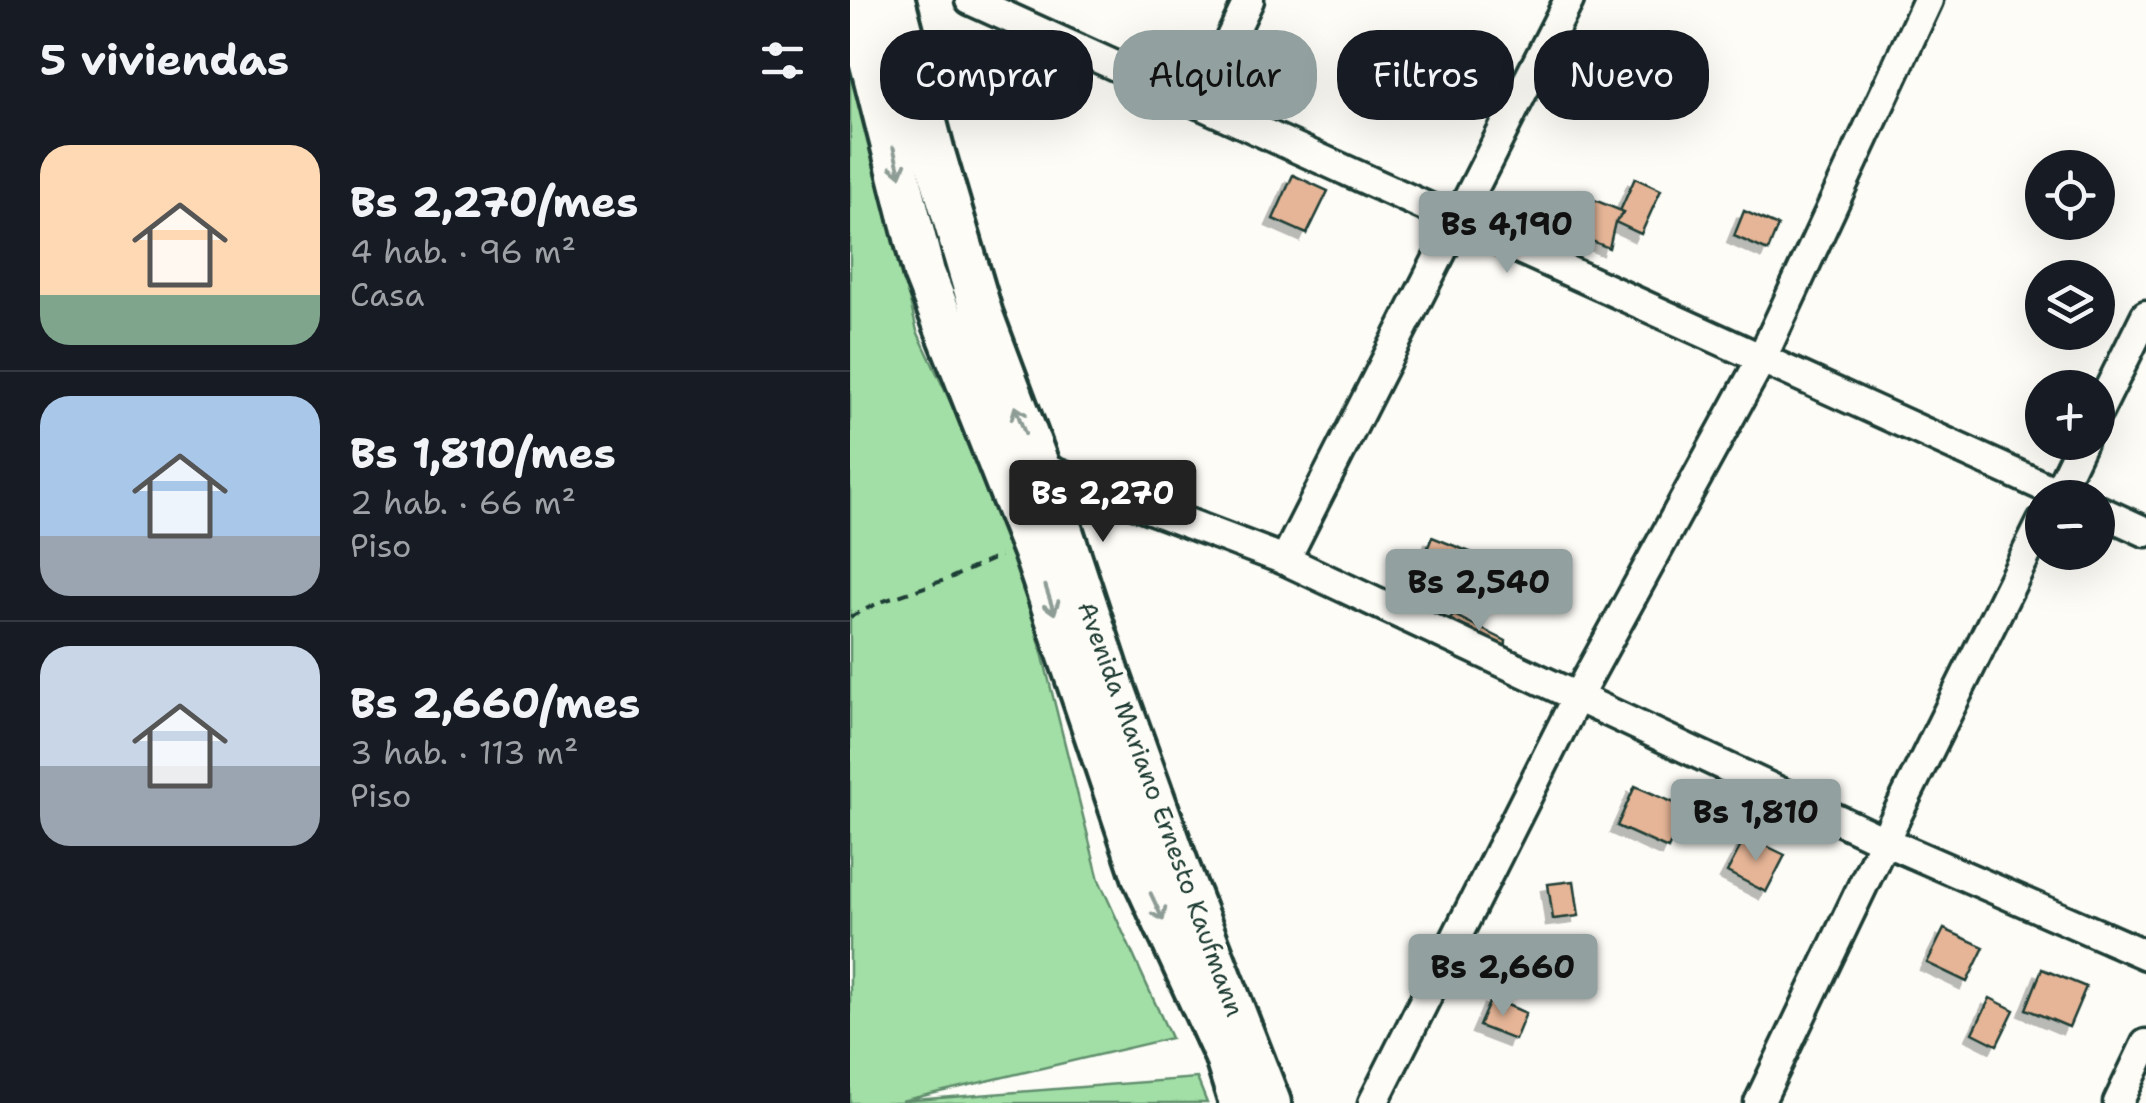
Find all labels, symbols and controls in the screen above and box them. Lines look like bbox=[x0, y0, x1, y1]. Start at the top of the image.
chip: Comprar bbox=[880, 30, 1093, 120]
chip: Alquilar bbox=[1113, 30, 1317, 120]
chip: Filtros bbox=[1337, 30, 1514, 120]
chip: Nuevo bbox=[1534, 30, 1709, 120]
text: 5 viviendas bbox=[40, 32, 289, 88]
icon: filters bbox=[755, 33, 810, 88]
one-way arrow bbox=[889, 145, 907, 177]
map controls bbox=[2025, 150, 2115, 570]
button: locate bbox=[2025, 150, 2115, 240]
text: Bs 2,270/mes bbox=[350, 174, 638, 230]
icon: home bbox=[120, 185, 240, 305]
pin: Bs 4,190 bbox=[1404, 191, 1610, 276]
text: Bs 4,190 bbox=[1441, 202, 1573, 245]
text: 4 hab. · 96 m² bbox=[350, 230, 576, 273]
button: layers bbox=[2025, 260, 2115, 350]
text: Casa bbox=[350, 273, 424, 316]
button: + bbox=[2025, 370, 2115, 460]
one-way arrow bbox=[1010, 405, 1028, 436]
text: Bs 1,810/mes bbox=[350, 425, 616, 481]
icon: home bbox=[120, 436, 240, 556]
pin: Bs 2,270 bbox=[1000, 460, 1206, 545]
text: Bs 2,270 bbox=[1031, 471, 1175, 514]
button: − bbox=[2025, 480, 2115, 570]
text: 2 hab. · 66 m² bbox=[350, 481, 576, 524]
text: Piso bbox=[350, 524, 411, 567]
pin: Bs 2,540 bbox=[1376, 549, 1582, 634]
text: Bs 2,540 bbox=[1408, 560, 1550, 603]
one-way arrow bbox=[1043, 584, 1061, 616]
street label: Avenida Mariano Ernesto Kaufmann bbox=[1070, 597, 1252, 1021]
text: Bs 2,660/mes bbox=[350, 675, 640, 731]
icon: home bbox=[120, 686, 240, 806]
text: 3 hab. · 113 m² bbox=[350, 731, 579, 774]
text: Piso bbox=[350, 774, 411, 817]
pin: Bs 1,810 bbox=[1653, 779, 1859, 864]
text: Bs 1,810 bbox=[1693, 790, 1819, 833]
one-way arrow bbox=[1148, 891, 1167, 921]
pin: Bs 2,660 bbox=[1400, 934, 1606, 1019]
text: Bs 2,660 bbox=[1430, 945, 1576, 988]

